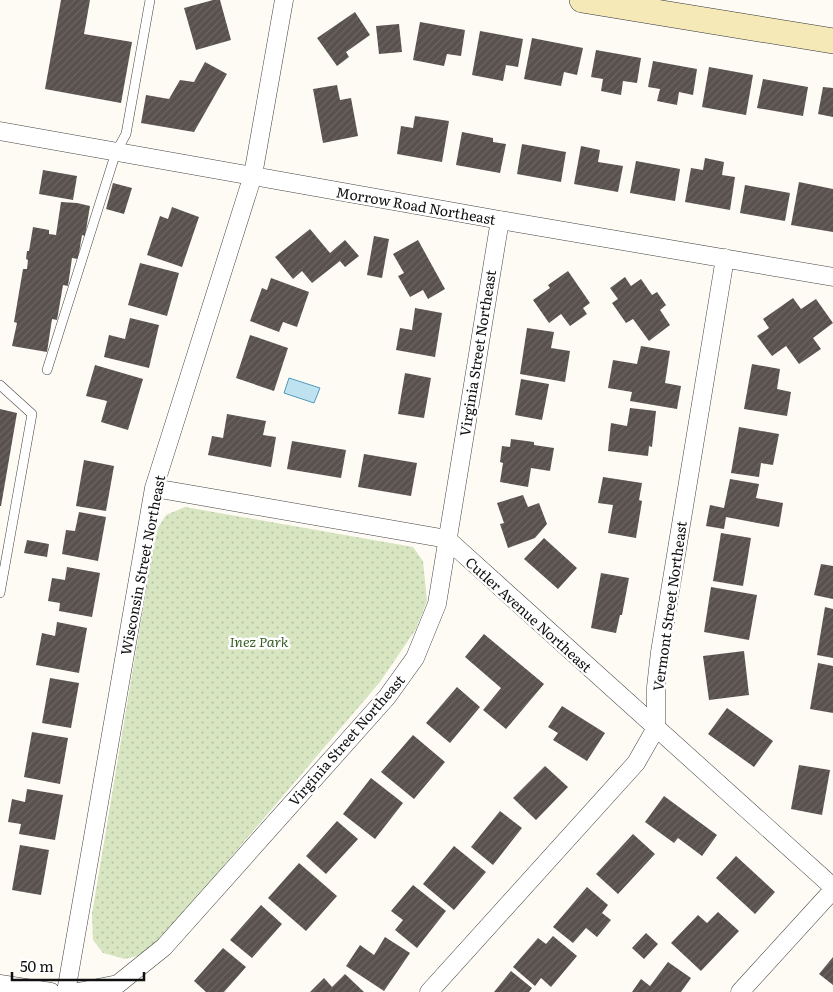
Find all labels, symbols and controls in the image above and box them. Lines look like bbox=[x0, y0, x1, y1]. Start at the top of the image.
street label: Morrow Road Northeast bbox=[335, 181, 498, 229]
street label: Virginia Street Northeast bbox=[454, 268, 500, 438]
street label: Wisconsin Street Northeast bbox=[115, 473, 169, 657]
street label: Vermont Street Northeast bbox=[647, 519, 691, 692]
street label: Cutler Avenue Northeast bbox=[461, 552, 597, 676]
park label: Inez Park bbox=[230, 631, 289, 651]
street label: Virginia Street Northeast bbox=[283, 670, 409, 810]
scale bar bbox=[12, 950, 145, 982]
text: 50 m bbox=[20, 954, 54, 977]

